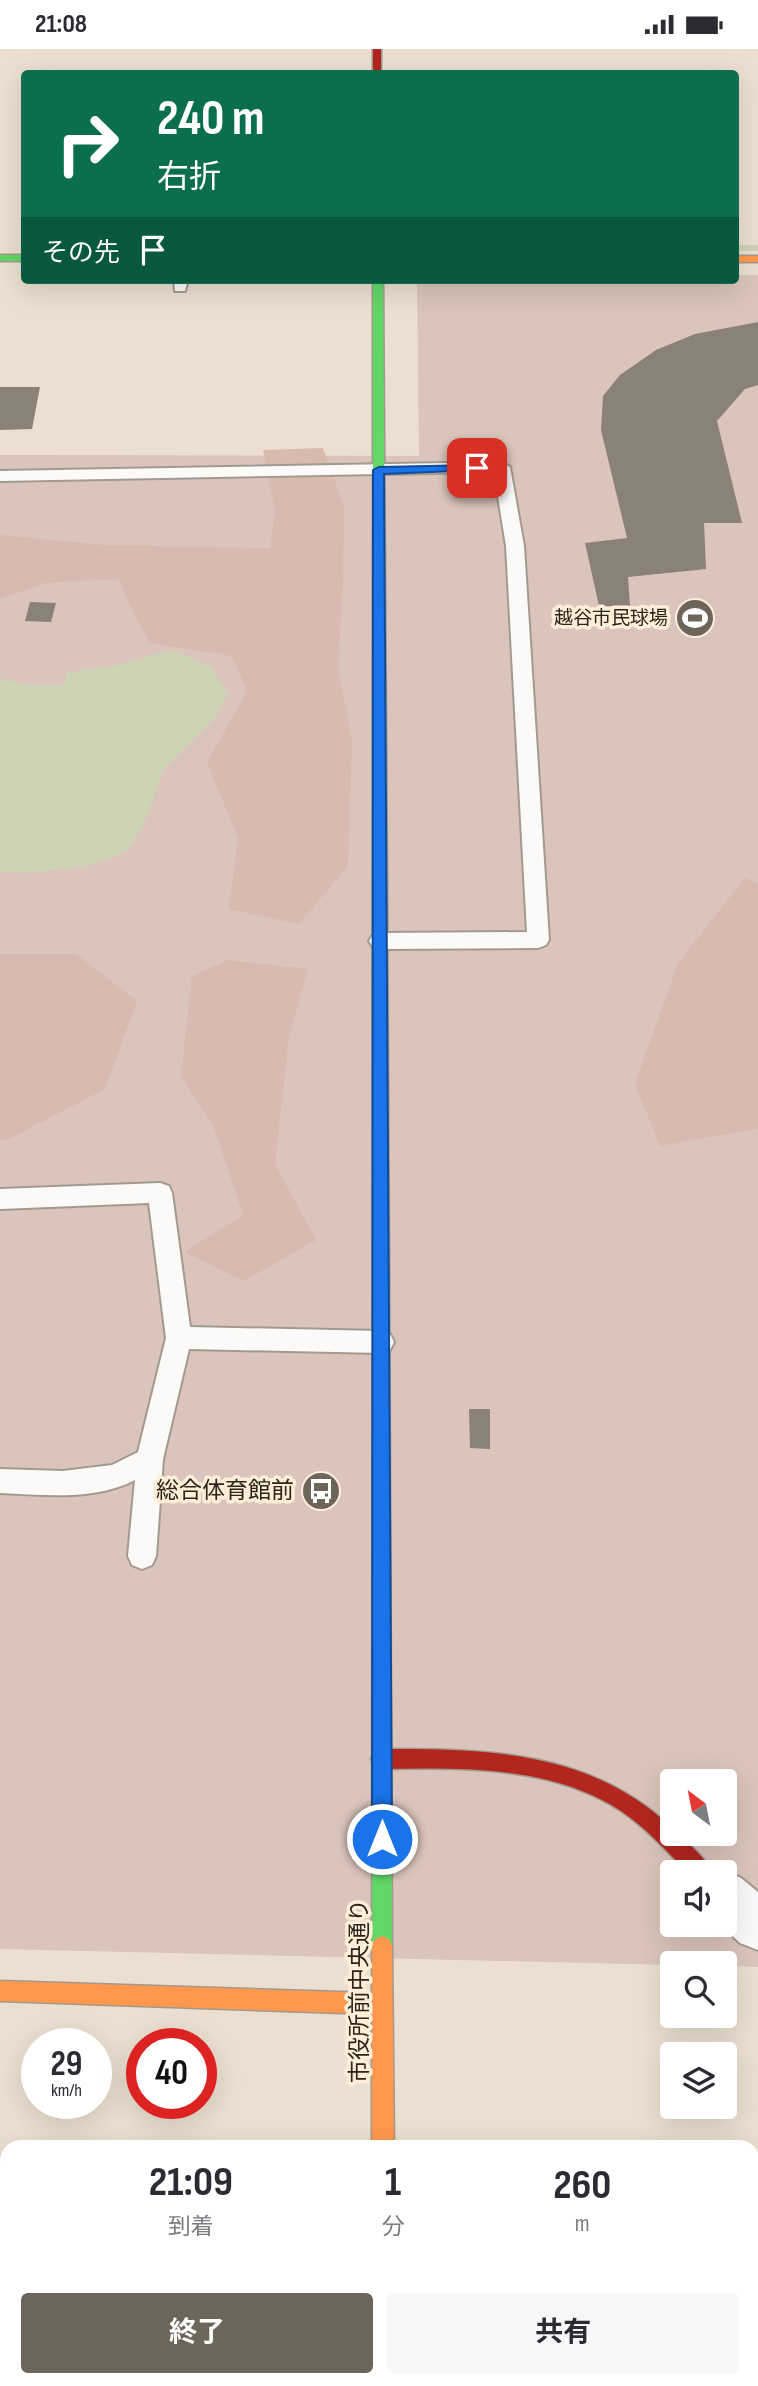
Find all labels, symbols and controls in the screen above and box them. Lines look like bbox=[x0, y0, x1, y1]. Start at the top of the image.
text: 21:08 bbox=[35, 9, 87, 40]
text: 240 m bbox=[157, 90, 265, 149]
icon: right bbox=[42, 98, 133, 189]
text: 右折 bbox=[157, 158, 221, 197]
icon: arrive bbox=[134, 231, 172, 269]
text: その先 bbox=[42, 238, 120, 269]
pin bbox=[447, 438, 507, 498]
icon: arrive bbox=[458, 449, 496, 487]
sports icon: 越谷市民球場 bbox=[674, 597, 716, 639]
place label: 越谷市民球場 bbox=[554, 607, 668, 630]
bus stop icon: 総合体育館前 bbox=[300, 1470, 342, 1512]
place label: 総合体育館前 bbox=[156, 1477, 294, 1505]
north arrow bbox=[660, 1769, 737, 1846]
map controls bbox=[660, 1769, 737, 2119]
position arrow bbox=[345, 1802, 419, 1876]
button: sound bbox=[660, 1860, 737, 1937]
street label: 市役所前中央通り bbox=[346, 1899, 374, 2083]
button: search bbox=[660, 1951, 737, 2028]
speed limit sign: 40 bbox=[126, 2028, 217, 2119]
button: layers bbox=[660, 2042, 737, 2119]
text: 29 bbox=[51, 2043, 82, 2086]
text: km/h bbox=[51, 2080, 82, 2101]
text: 21:09 bbox=[149, 2157, 233, 2208]
text: 1 bbox=[385, 2157, 401, 2208]
text: 260 bbox=[553, 2160, 611, 2211]
text: m bbox=[575, 2210, 590, 2238]
text: 到着 bbox=[168, 2213, 214, 2241]
text: 分 bbox=[382, 2213, 405, 2241]
button: 終了 bbox=[21, 2293, 373, 2373]
button: 共有 bbox=[387, 2293, 739, 2373]

